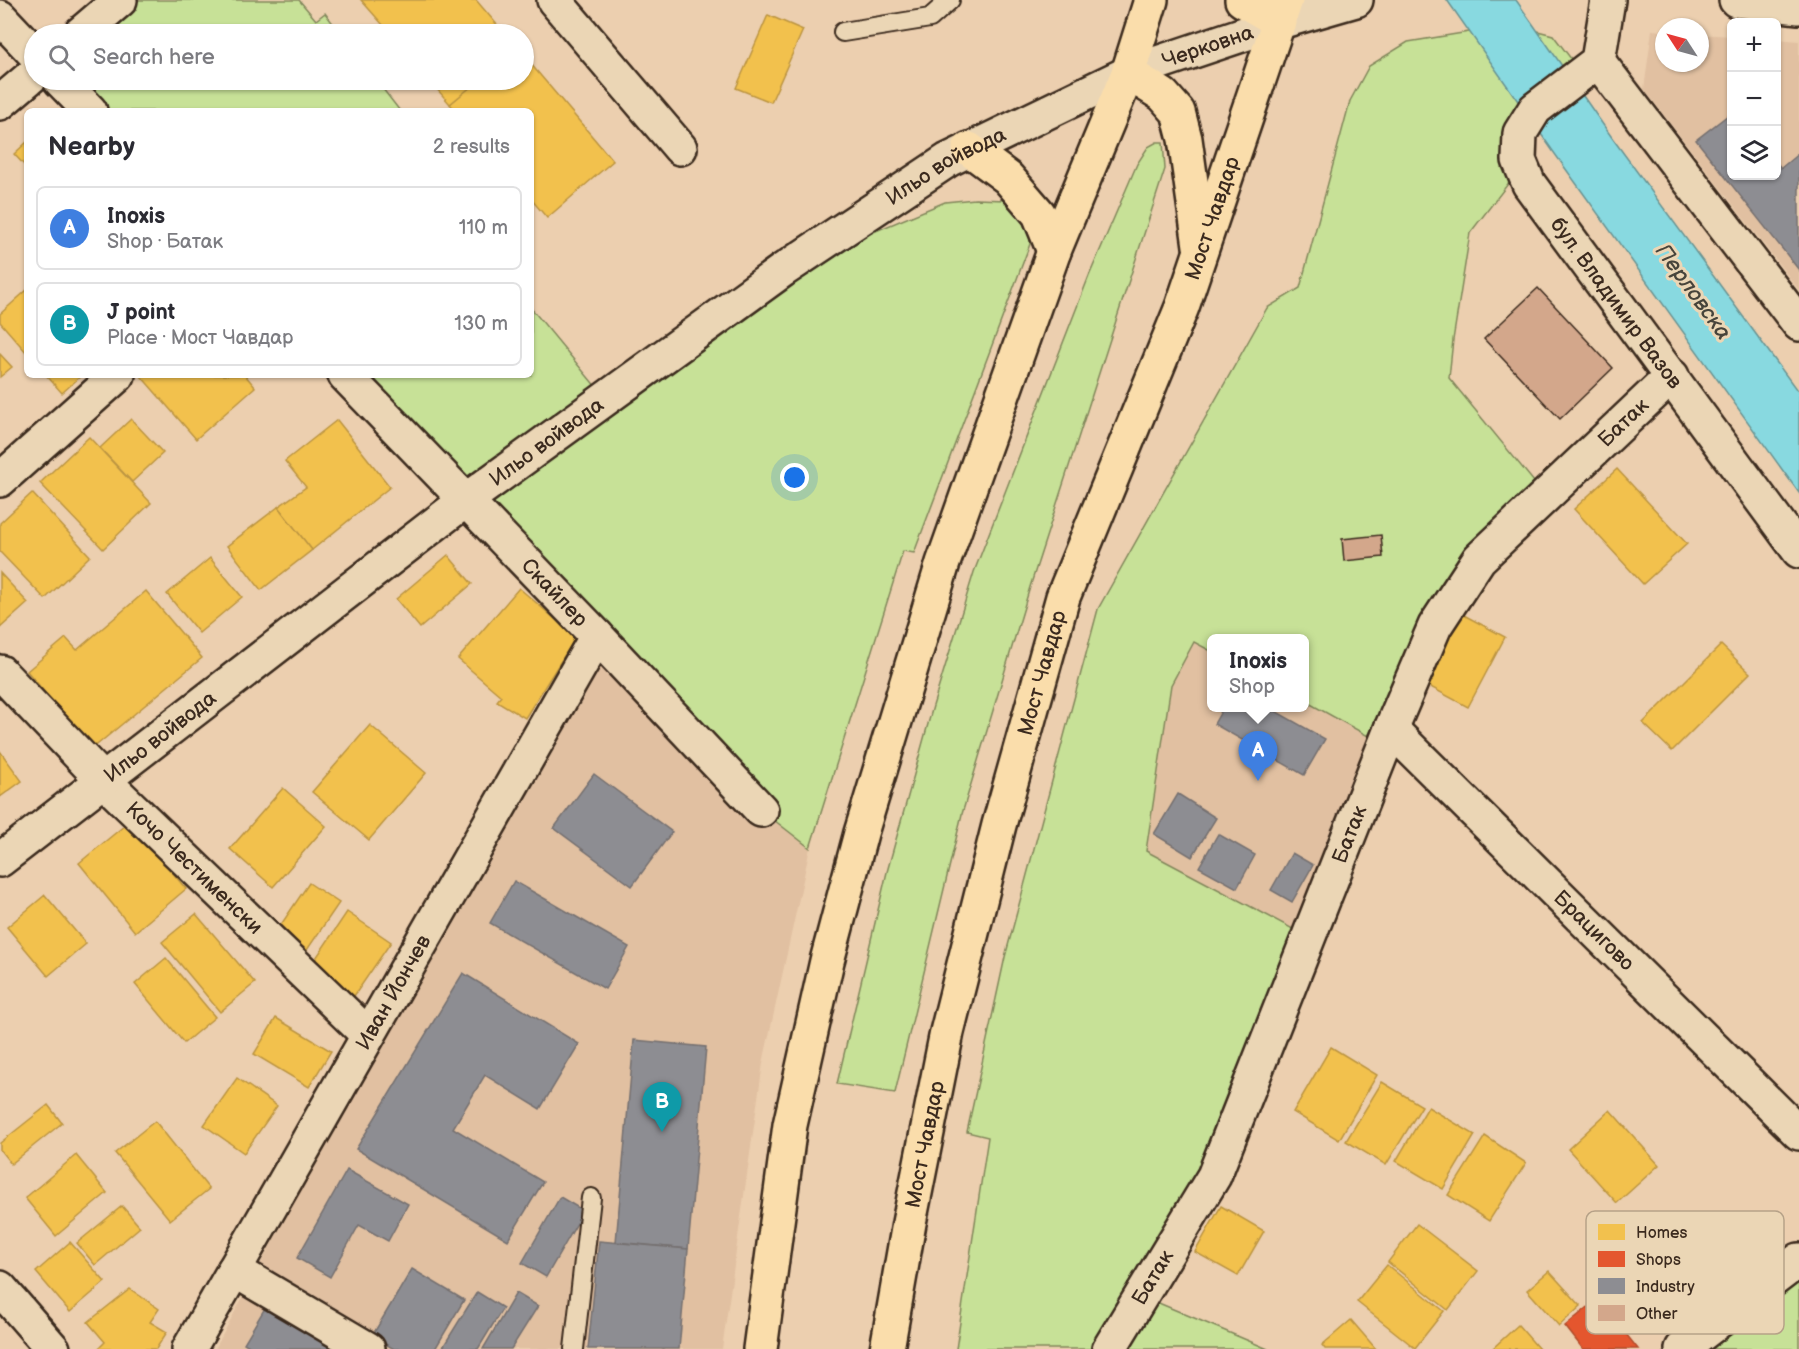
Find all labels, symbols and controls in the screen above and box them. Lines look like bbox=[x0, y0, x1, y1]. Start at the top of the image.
north arrow bbox=[1655, 18, 1709, 72]
map controls bbox=[1727, 18, 1781, 180]
button: + bbox=[1727, 18, 1781, 72]
street label: Черковна bbox=[1159, 19, 1257, 73]
search box bbox=[24, 24, 534, 90]
icon: search bbox=[45, 41, 78, 74]
text: Search here bbox=[93, 44, 215, 71]
button: − bbox=[1727, 72, 1781, 126]
street label: Ильо войвода bbox=[881, 121, 1010, 211]
button: layers bbox=[1727, 126, 1781, 180]
text: Nearby bbox=[48, 132, 135, 163]
text: 2 results bbox=[433, 135, 510, 159]
street label: Мост Чавдар bbox=[1180, 153, 1245, 283]
text: Inoxis bbox=[107, 203, 165, 230]
street label: бул. Владимир Вазов bbox=[1545, 213, 1688, 393]
text: A bbox=[63, 216, 76, 240]
text: 110 m bbox=[459, 216, 508, 240]
text: Shop · Батак bbox=[107, 230, 223, 254]
water label: Перловска bbox=[1649, 239, 1737, 345]
text: J point bbox=[107, 299, 175, 326]
text: B bbox=[62, 312, 77, 336]
text: 130 m bbox=[454, 312, 508, 336]
text: Place · Мост Чавдар bbox=[107, 326, 293, 350]
street label: Ильо войвода bbox=[484, 392, 609, 492]
street label: Батак bbox=[1593, 393, 1654, 452]
your location bbox=[780, 463, 809, 492]
street label: Скайлер bbox=[516, 553, 593, 632]
street label: Мост Чавдар bbox=[1012, 607, 1071, 738]
popup bbox=[1207, 634, 1309, 712]
text: Inoxis bbox=[1229, 648, 1287, 675]
text: Shop bbox=[1229, 675, 1275, 699]
street label: Ильо войвода bbox=[99, 685, 221, 788]
pin: A bbox=[1238, 732, 1278, 781]
street label: Кочо Честименски bbox=[121, 796, 268, 939]
street label: Батак bbox=[1327, 802, 1372, 867]
street label: Брацигово bbox=[1549, 885, 1640, 976]
street label: Иван Йончев bbox=[350, 930, 436, 1054]
street label: Мост Чавдар bbox=[900, 1079, 949, 1210]
pin: B bbox=[642, 1082, 682, 1132]
legend bbox=[1586, 1211, 1784, 1334]
text: Homes bbox=[1636, 1224, 1688, 1243]
street label: Батак bbox=[1126, 1245, 1179, 1309]
text: Shops bbox=[1636, 1251, 1681, 1270]
text: Industry bbox=[1636, 1278, 1695, 1297]
text: Other bbox=[1636, 1305, 1677, 1324]

